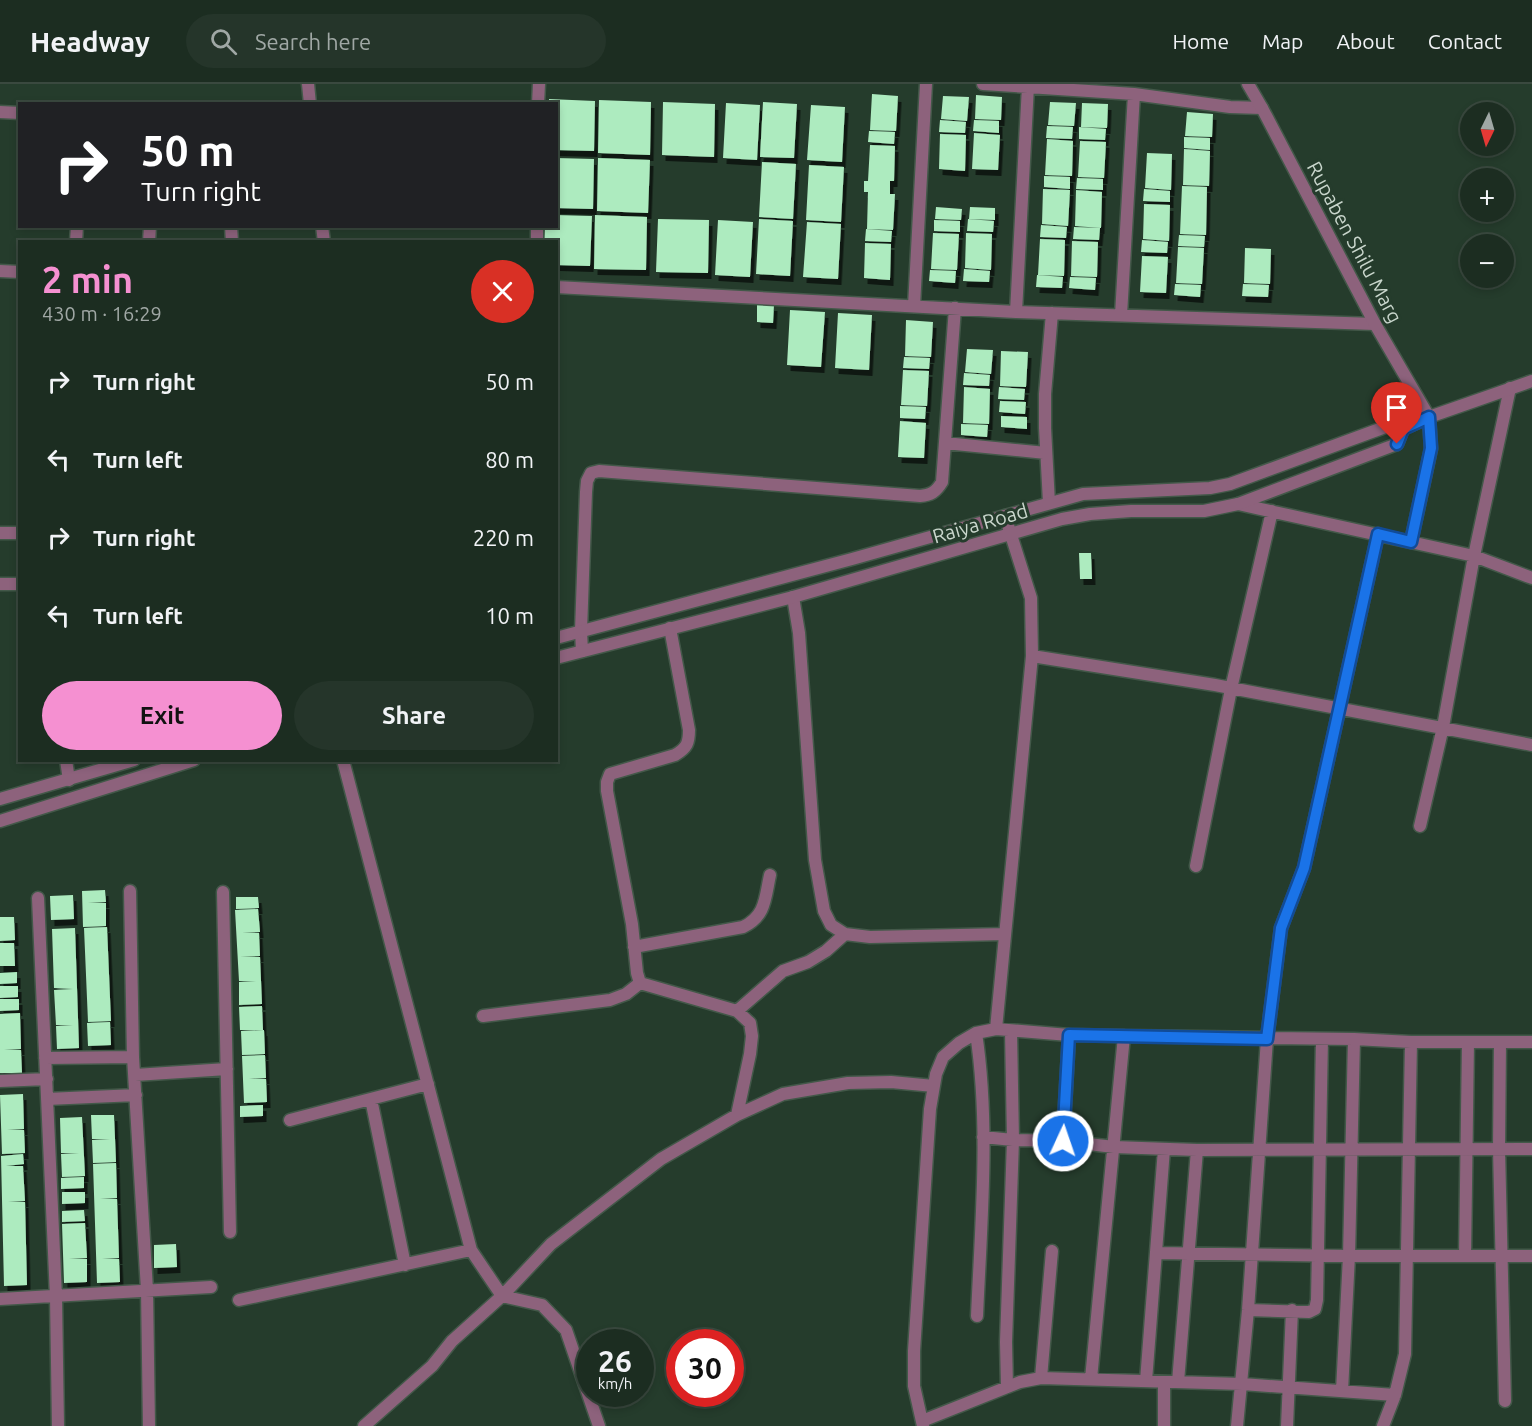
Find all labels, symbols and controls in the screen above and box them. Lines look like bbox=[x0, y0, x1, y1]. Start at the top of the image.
search box bbox=[186, 14, 606, 68]
icon: search bbox=[207, 25, 240, 58]
text: Headway bbox=[30, 26, 150, 57]
text: Search here bbox=[255, 29, 371, 54]
text: Home bbox=[1172, 29, 1229, 53]
text: Map bbox=[1262, 29, 1303, 53]
text: About bbox=[1336, 29, 1395, 53]
text: Contact bbox=[1428, 29, 1502, 53]
north arrow bbox=[1460, 102, 1514, 156]
map controls bbox=[1460, 102, 1514, 288]
icon: right bbox=[42, 126, 120, 204]
text: 50 m bbox=[141, 127, 235, 174]
street label: Rupaben Shilu Marg bbox=[1303, 157, 1407, 327]
button: + bbox=[1460, 168, 1514, 222]
text: Turn right bbox=[141, 176, 261, 206]
button: − bbox=[1460, 234, 1514, 288]
text: 2 min bbox=[42, 259, 133, 300]
button: close bbox=[471, 260, 534, 323]
text: 430 m · 16:29 bbox=[42, 302, 162, 325]
icon: right bbox=[42, 365, 75, 398]
text: Turn right bbox=[93, 369, 195, 394]
text: 50 m bbox=[485, 369, 534, 394]
pin bbox=[1371, 382, 1422, 444]
icon: arrive bbox=[1380, 391, 1413, 424]
icon: left bbox=[42, 443, 75, 476]
text: Turn left bbox=[93, 447, 183, 472]
text: 80 m bbox=[485, 447, 534, 472]
street label: Raiya Road bbox=[930, 498, 1030, 548]
icon: right bbox=[42, 521, 75, 554]
text: Turn right bbox=[93, 525, 195, 550]
text: 220 m bbox=[473, 525, 534, 550]
icon: left bbox=[42, 599, 75, 632]
text: Turn left bbox=[93, 603, 183, 628]
text: 10 m bbox=[485, 603, 534, 628]
button: Exit bbox=[42, 681, 282, 750]
button: Share bbox=[294, 681, 534, 750]
position arrow bbox=[1031, 1109, 1095, 1173]
speed limit sign: 30 bbox=[666, 1329, 744, 1407]
text: 26 bbox=[598, 1344, 632, 1378]
text: km/h bbox=[598, 1375, 632, 1392]

